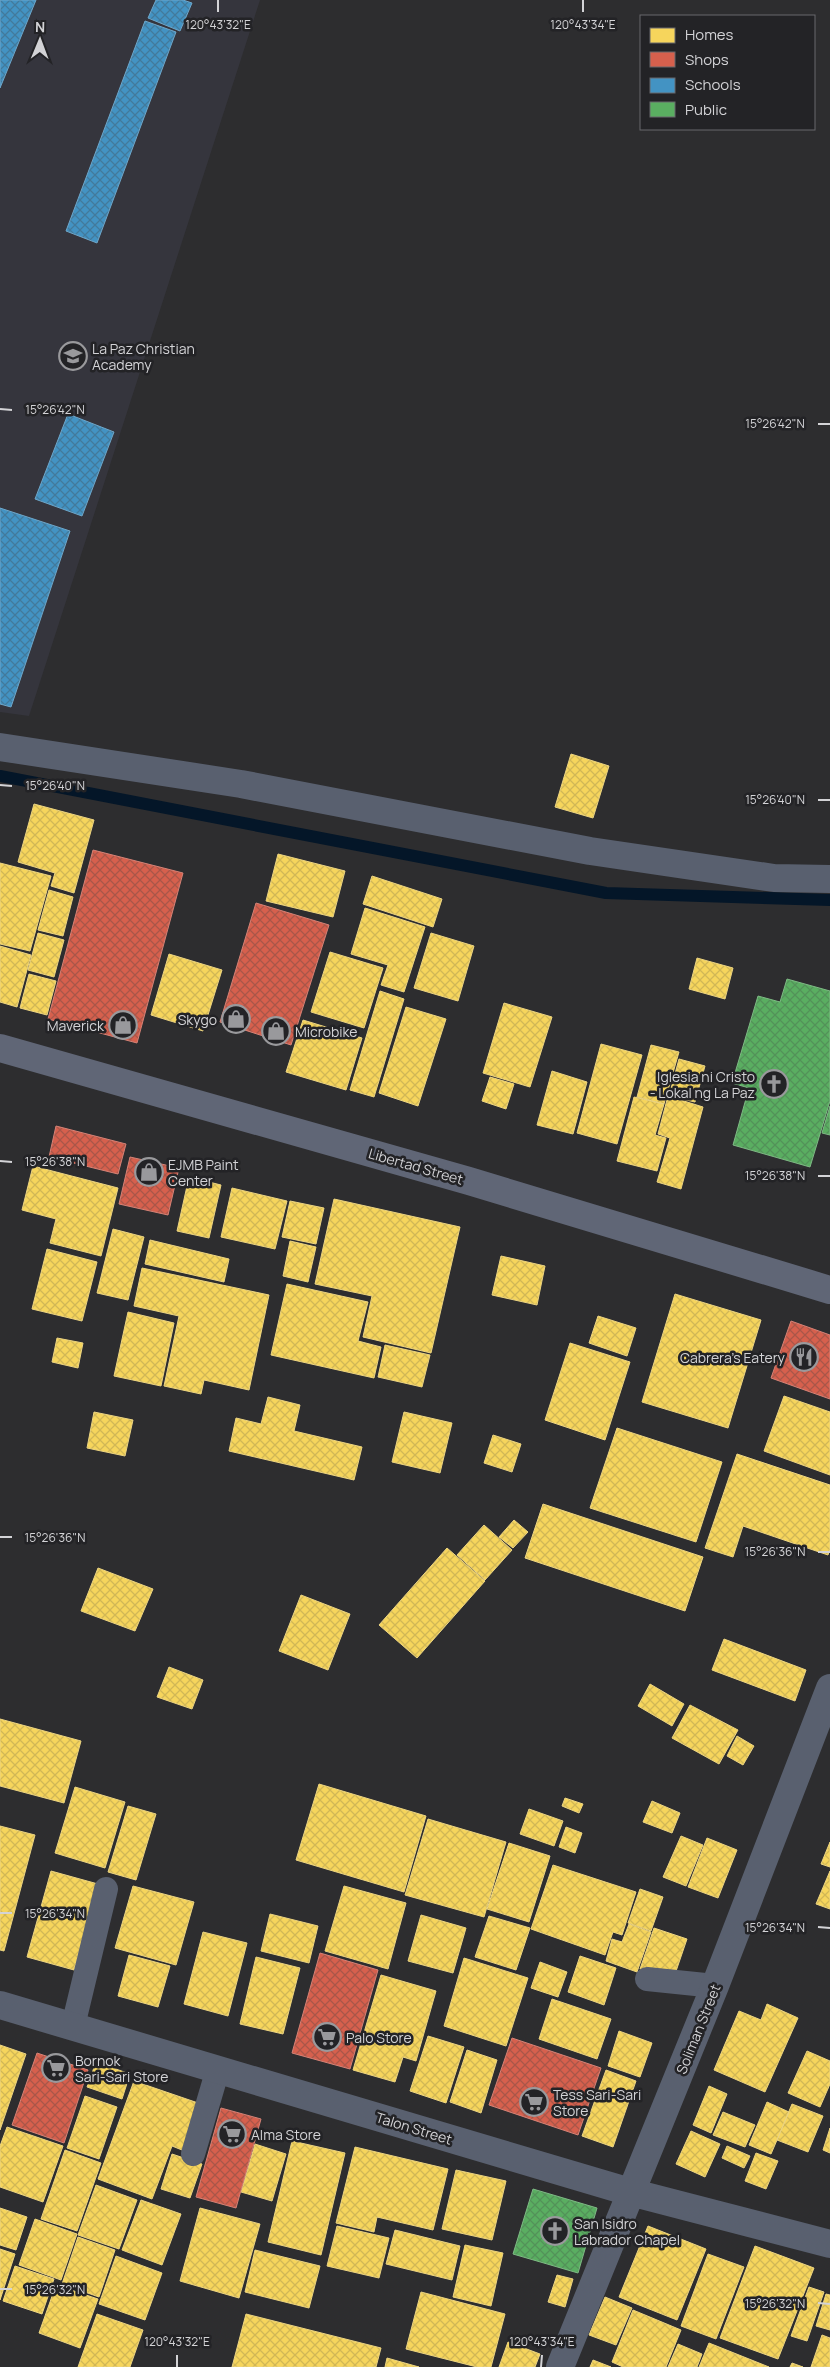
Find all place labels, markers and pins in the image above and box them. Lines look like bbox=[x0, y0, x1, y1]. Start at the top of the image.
place label: La Paz Christian Academy bbox=[92, 339, 195, 374]
school or university icon: La Paz Christian Academy bbox=[58, 341, 88, 371]
shop icon: Skygo bbox=[221, 1004, 251, 1034]
shop icon: Maverick bbox=[108, 1010, 138, 1040]
place label: Skygo bbox=[178, 1010, 217, 1029]
place label: Maverick bbox=[47, 1016, 105, 1035]
shop icon: Microbike bbox=[261, 1016, 291, 1046]
place label: Microbike bbox=[295, 1022, 358, 1041]
place label: Iglesia ni Cristo - Lokal ng La Paz bbox=[650, 1067, 755, 1102]
church icon: Iglesia ni Cristo - Lokal ng La Paz bbox=[759, 1069, 789, 1099]
place label: EJMB Paint Center bbox=[168, 1155, 239, 1190]
shop icon: EJMB Paint Center bbox=[134, 1157, 164, 1187]
restaurant icon: Cabrera's Eatery bbox=[789, 1342, 819, 1372]
place label: Cabrera's Eatery bbox=[680, 1348, 786, 1367]
supermarket icon: Palo Store bbox=[312, 2022, 342, 2052]
place label: Palo Store bbox=[346, 2028, 412, 2047]
place label: Bornok Sari-Sari Store bbox=[75, 2051, 168, 2086]
supermarket icon: Bornok Sari-Sari Store bbox=[41, 2053, 71, 2083]
place label: Tess Sari-Sari Store bbox=[553, 2085, 641, 2120]
supermarket icon: Tess Sari-Sari Store bbox=[519, 2087, 549, 2117]
supermarket icon: Alma Store bbox=[217, 2119, 247, 2149]
place label: Alma Store bbox=[251, 2125, 321, 2144]
place label: San Isidro Labrador Chapel bbox=[574, 2214, 680, 2249]
church icon: San Isidro Labrador Chapel bbox=[540, 2216, 570, 2246]

